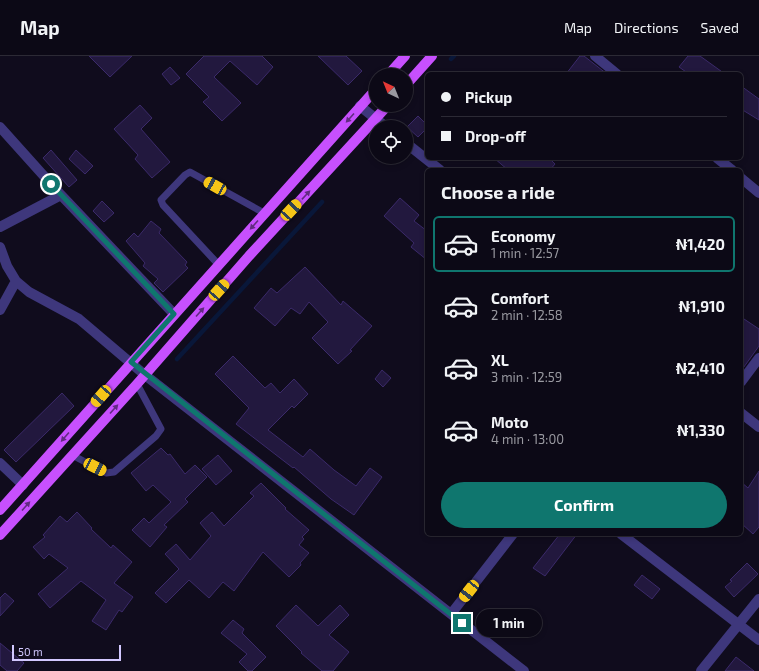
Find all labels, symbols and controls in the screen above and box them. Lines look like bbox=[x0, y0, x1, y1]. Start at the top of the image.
text: Map bbox=[20, 16, 60, 39]
text: Map bbox=[564, 19, 592, 36]
text: Directions bbox=[614, 19, 679, 36]
text: Saved bbox=[701, 19, 739, 36]
north arrow bbox=[369, 68, 413, 112]
map controls bbox=[369, 68, 413, 164]
text: Pickup bbox=[465, 88, 512, 106]
one-way arrow bbox=[346, 113, 355, 122]
button: locate bbox=[369, 120, 413, 164]
text: Drop-off bbox=[465, 127, 526, 145]
route start bbox=[42, 175, 60, 193]
car bbox=[202, 175, 228, 197]
text: Choose a ride bbox=[441, 181, 555, 203]
one-way arrow bbox=[301, 190, 310, 200]
car bbox=[278, 197, 304, 223]
one-way arrow bbox=[249, 219, 258, 230]
icon: car bbox=[443, 226, 479, 262]
text: Economy bbox=[491, 227, 556, 245]
text: ₦1,420 bbox=[676, 235, 725, 253]
text: 1 min · 12:57 bbox=[491, 245, 559, 261]
car bbox=[207, 277, 231, 303]
icon: car bbox=[443, 288, 479, 324]
text: Comfort bbox=[491, 289, 549, 307]
text: ₦1,910 bbox=[678, 297, 725, 315]
one-way arrow bbox=[195, 307, 204, 317]
text: 2 min · 12:58 bbox=[491, 307, 563, 323]
icon: car bbox=[443, 350, 479, 386]
text: XL bbox=[491, 351, 509, 369]
text: ₦2,410 bbox=[676, 359, 725, 377]
text: 3 min · 12:59 bbox=[491, 369, 562, 385]
car bbox=[89, 383, 113, 409]
one-way arrow bbox=[109, 404, 118, 415]
icon: car bbox=[443, 412, 479, 448]
text: Moto bbox=[491, 413, 529, 431]
text: ₦1,330 bbox=[677, 421, 725, 439]
text: 4 min · 13:00 bbox=[491, 431, 564, 447]
one-way arrow bbox=[60, 432, 70, 442]
car bbox=[82, 456, 108, 478]
button: Confirm bbox=[441, 482, 727, 528]
one-way arrow bbox=[21, 501, 30, 510]
car bbox=[457, 578, 481, 604]
callout: 1 min bbox=[476, 609, 542, 637]
route end bbox=[453, 614, 471, 632]
text: 1 min bbox=[493, 615, 525, 631]
scale bar bbox=[12, 643, 121, 662]
text: 50 m bbox=[18, 645, 43, 658]

